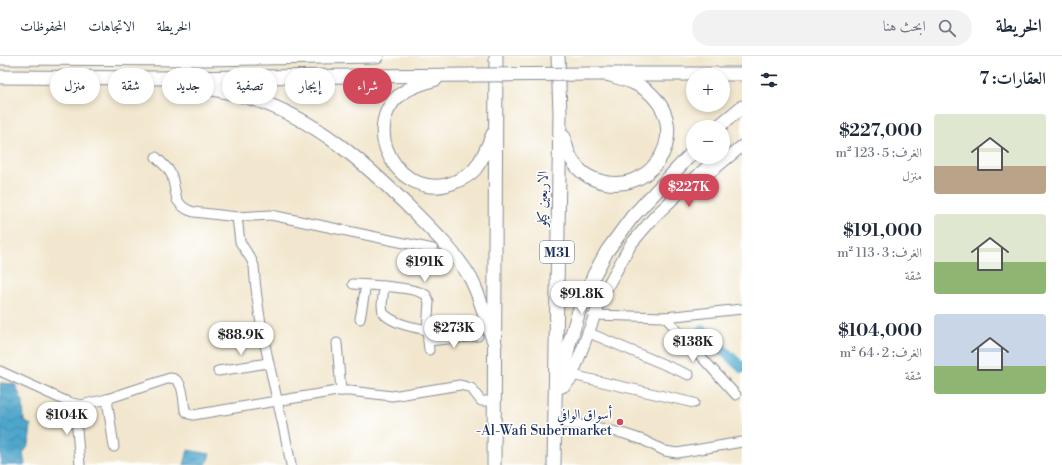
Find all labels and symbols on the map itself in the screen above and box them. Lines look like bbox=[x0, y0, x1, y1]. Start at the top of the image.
street label: الاربعين كيلو bbox=[533, 171, 552, 229]
pin: $227K bbox=[661, 174, 717, 208]
road number: M31 bbox=[540, 241, 574, 263]
pin: $191K bbox=[397, 249, 453, 283]
pin: $91.8K bbox=[549, 281, 615, 315]
pin: $273K bbox=[426, 315, 482, 349]
pin: $88.9K bbox=[208, 322, 274, 356]
pin: $138K bbox=[665, 329, 721, 363]
pin: $104K bbox=[39, 402, 95, 436]
place label: أسواق الوافي -Al-Wafi Subermarket bbox=[476, 404, 613, 440]
marker: أسواق الوافي -Al-Wafi Subermarket bbox=[615, 417, 625, 427]

